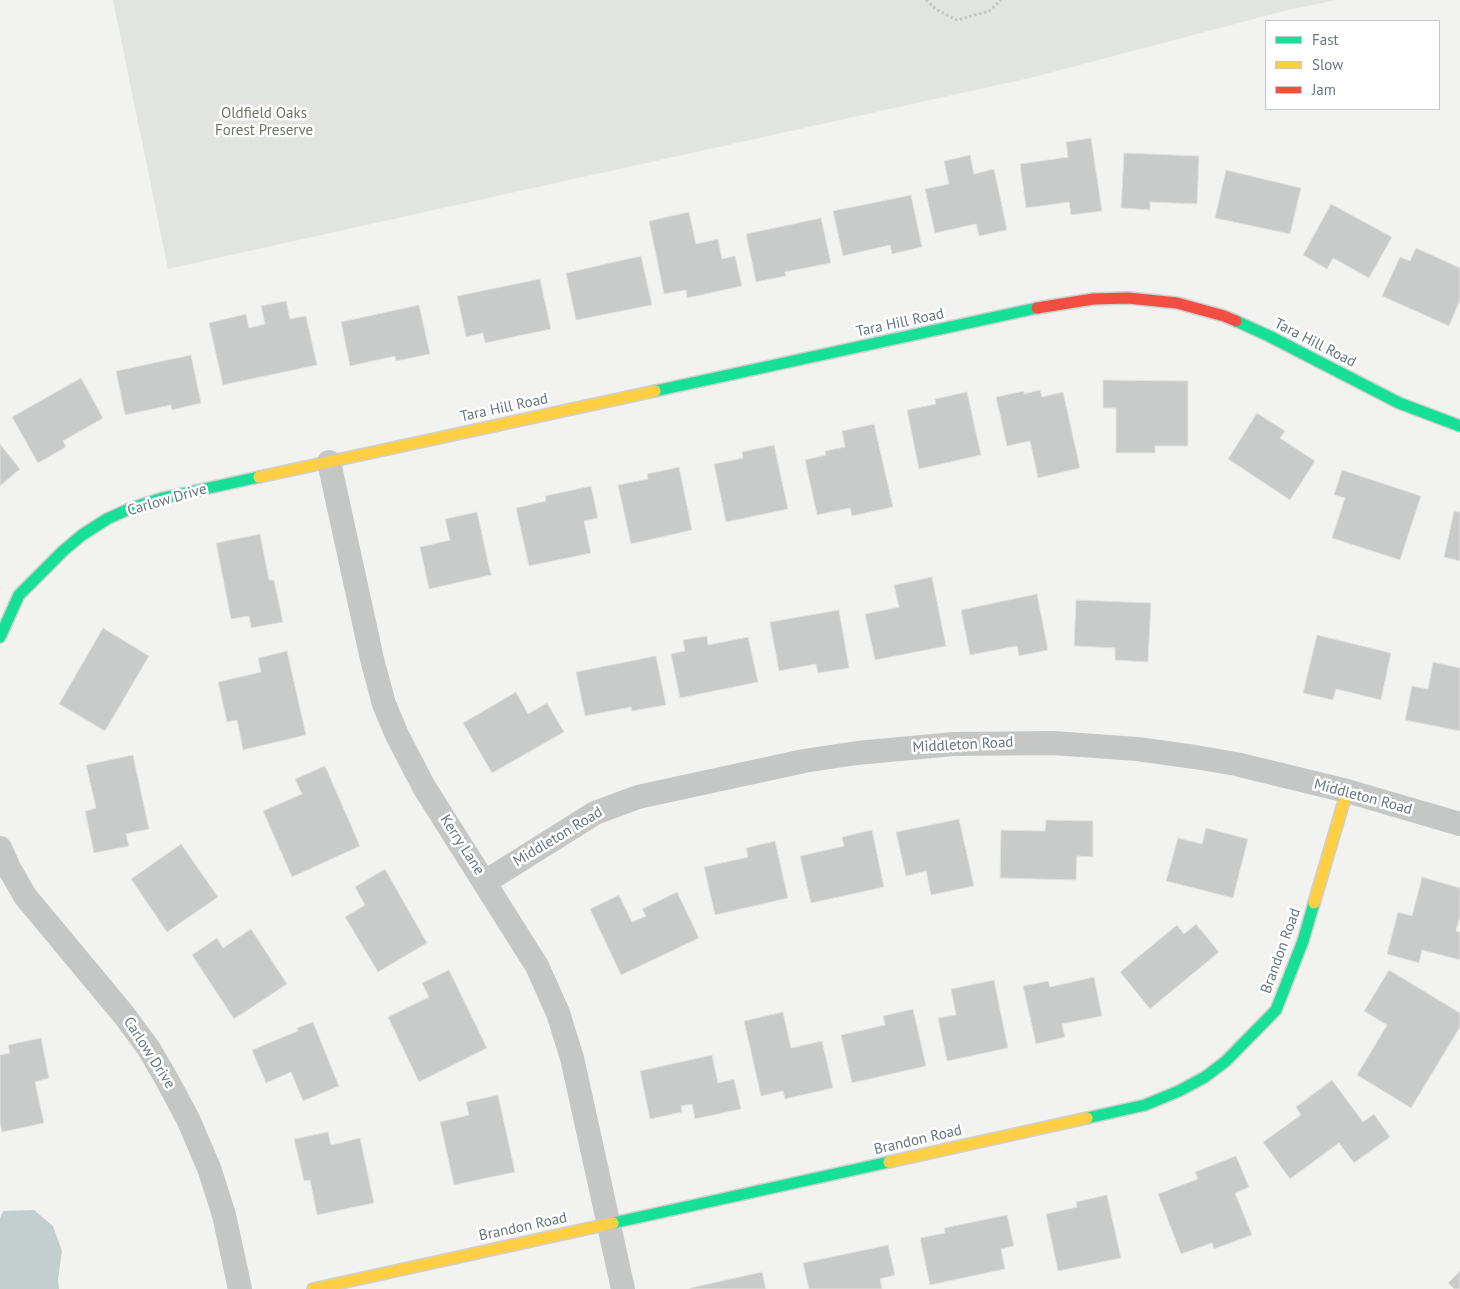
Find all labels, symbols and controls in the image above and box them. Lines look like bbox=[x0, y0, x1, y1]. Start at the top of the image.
legend bbox=[1265, 20, 1440, 110]
text: Fast bbox=[1312, 30, 1339, 49]
text: Slow bbox=[1312, 55, 1343, 74]
text: Jam bbox=[1312, 80, 1336, 99]
park label: Oldfield Oaks Forest Preserve bbox=[215, 105, 313, 140]
street label: Tara Hill Road bbox=[854, 305, 946, 341]
street label: Tara Hill Road bbox=[1271, 315, 1359, 371]
street label: Tara Hill Road bbox=[458, 390, 550, 426]
street label: Carlow Drive bbox=[125, 480, 209, 520]
street label: Middleton Road bbox=[912, 733, 1014, 757]
street label: Middleton Road bbox=[1312, 775, 1414, 819]
street label: Middleton Road bbox=[510, 803, 606, 871]
street label: Kerry Lane bbox=[436, 812, 488, 878]
street label: Brandon Road bbox=[1257, 906, 1305, 996]
street label: Carlow Drive bbox=[119, 1014, 179, 1092]
street label: Brandon Road bbox=[872, 1121, 964, 1159]
street label: Brandon Road bbox=[477, 1209, 569, 1245]

